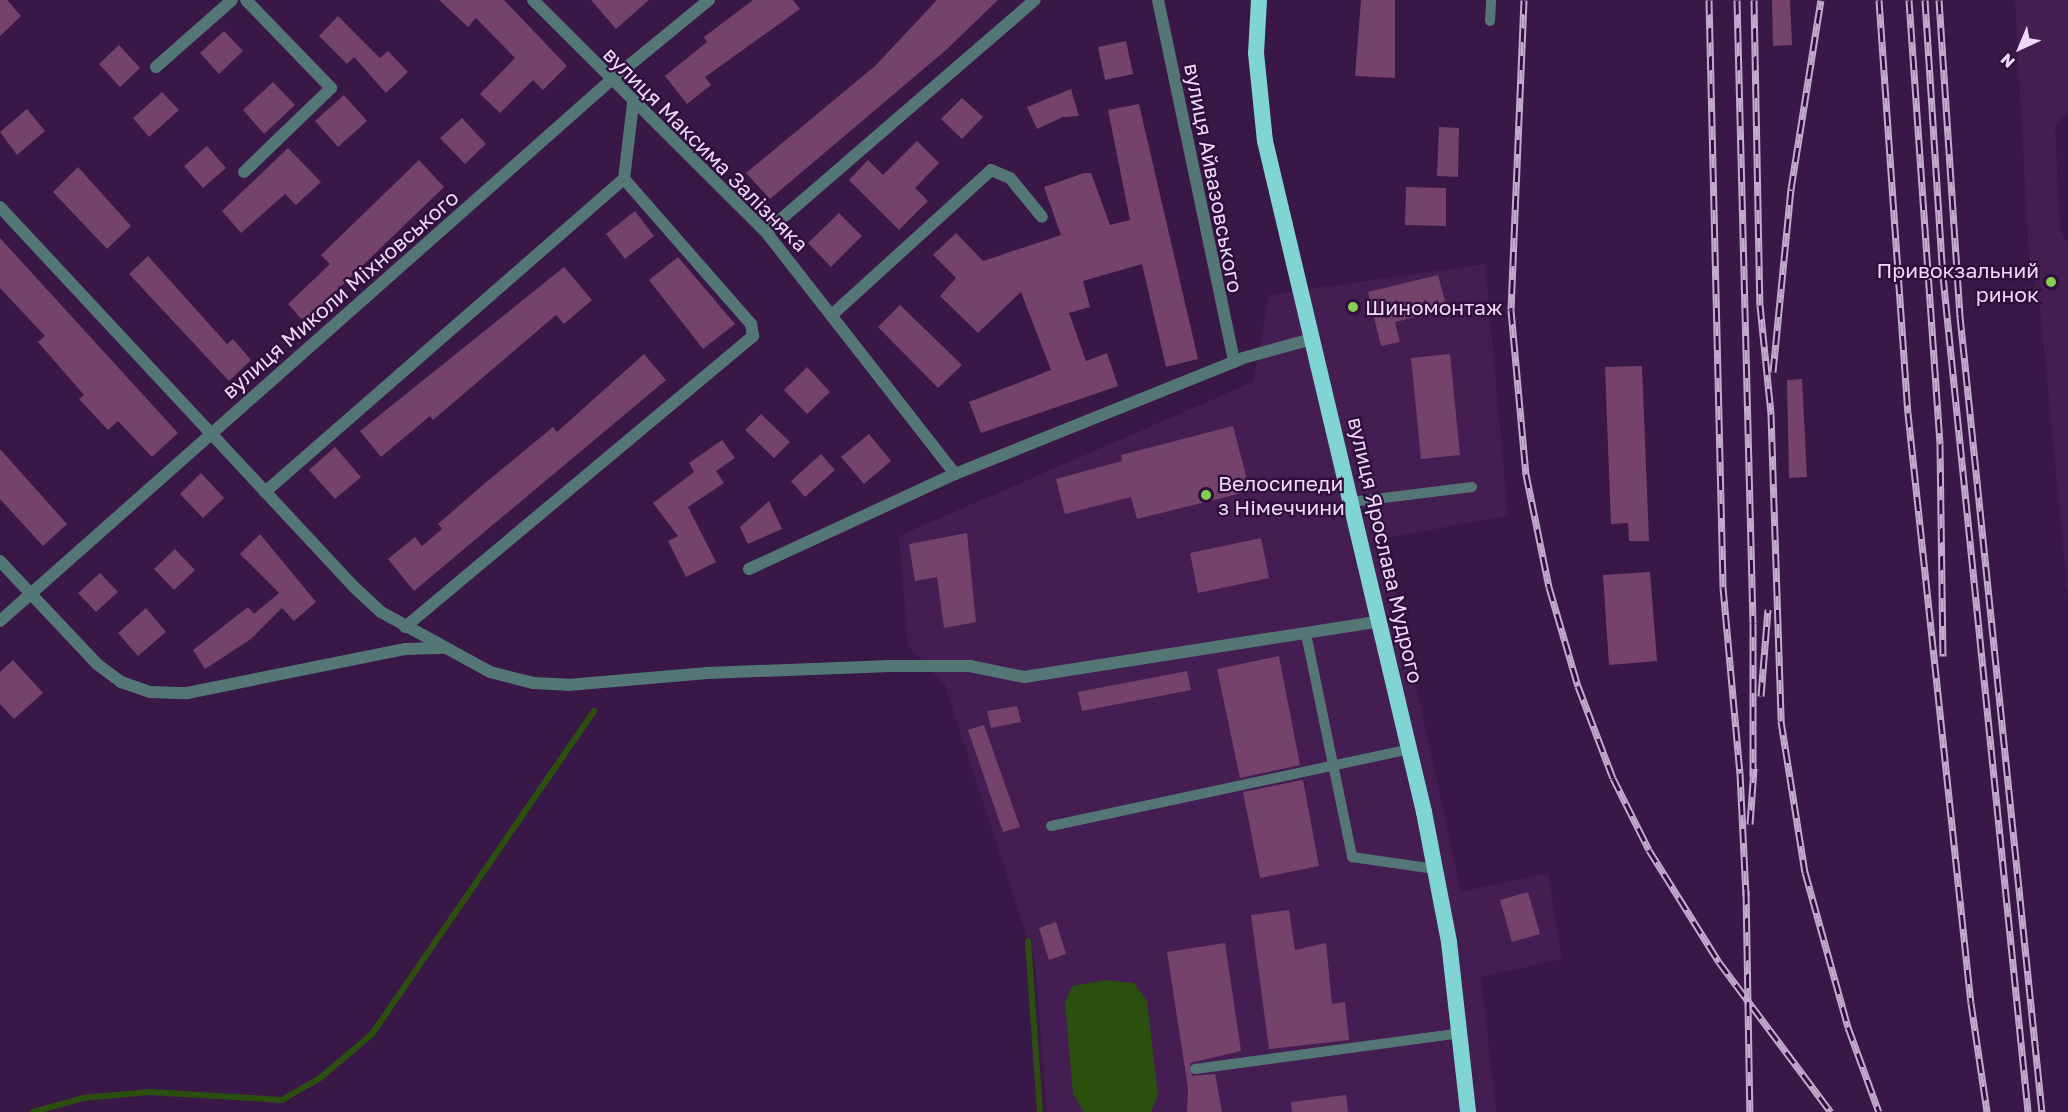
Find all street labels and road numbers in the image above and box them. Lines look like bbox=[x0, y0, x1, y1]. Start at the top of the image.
street label: вулиця Максима Залізняка bbox=[598, 41, 814, 257]
street label: вулиця Айвазовського bbox=[1179, 61, 1249, 295]
street label: вулиця Миколи Міхновського bbox=[217, 184, 463, 404]
street label: вулиця Ярослава Мудрого bbox=[1343, 415, 1429, 685]

